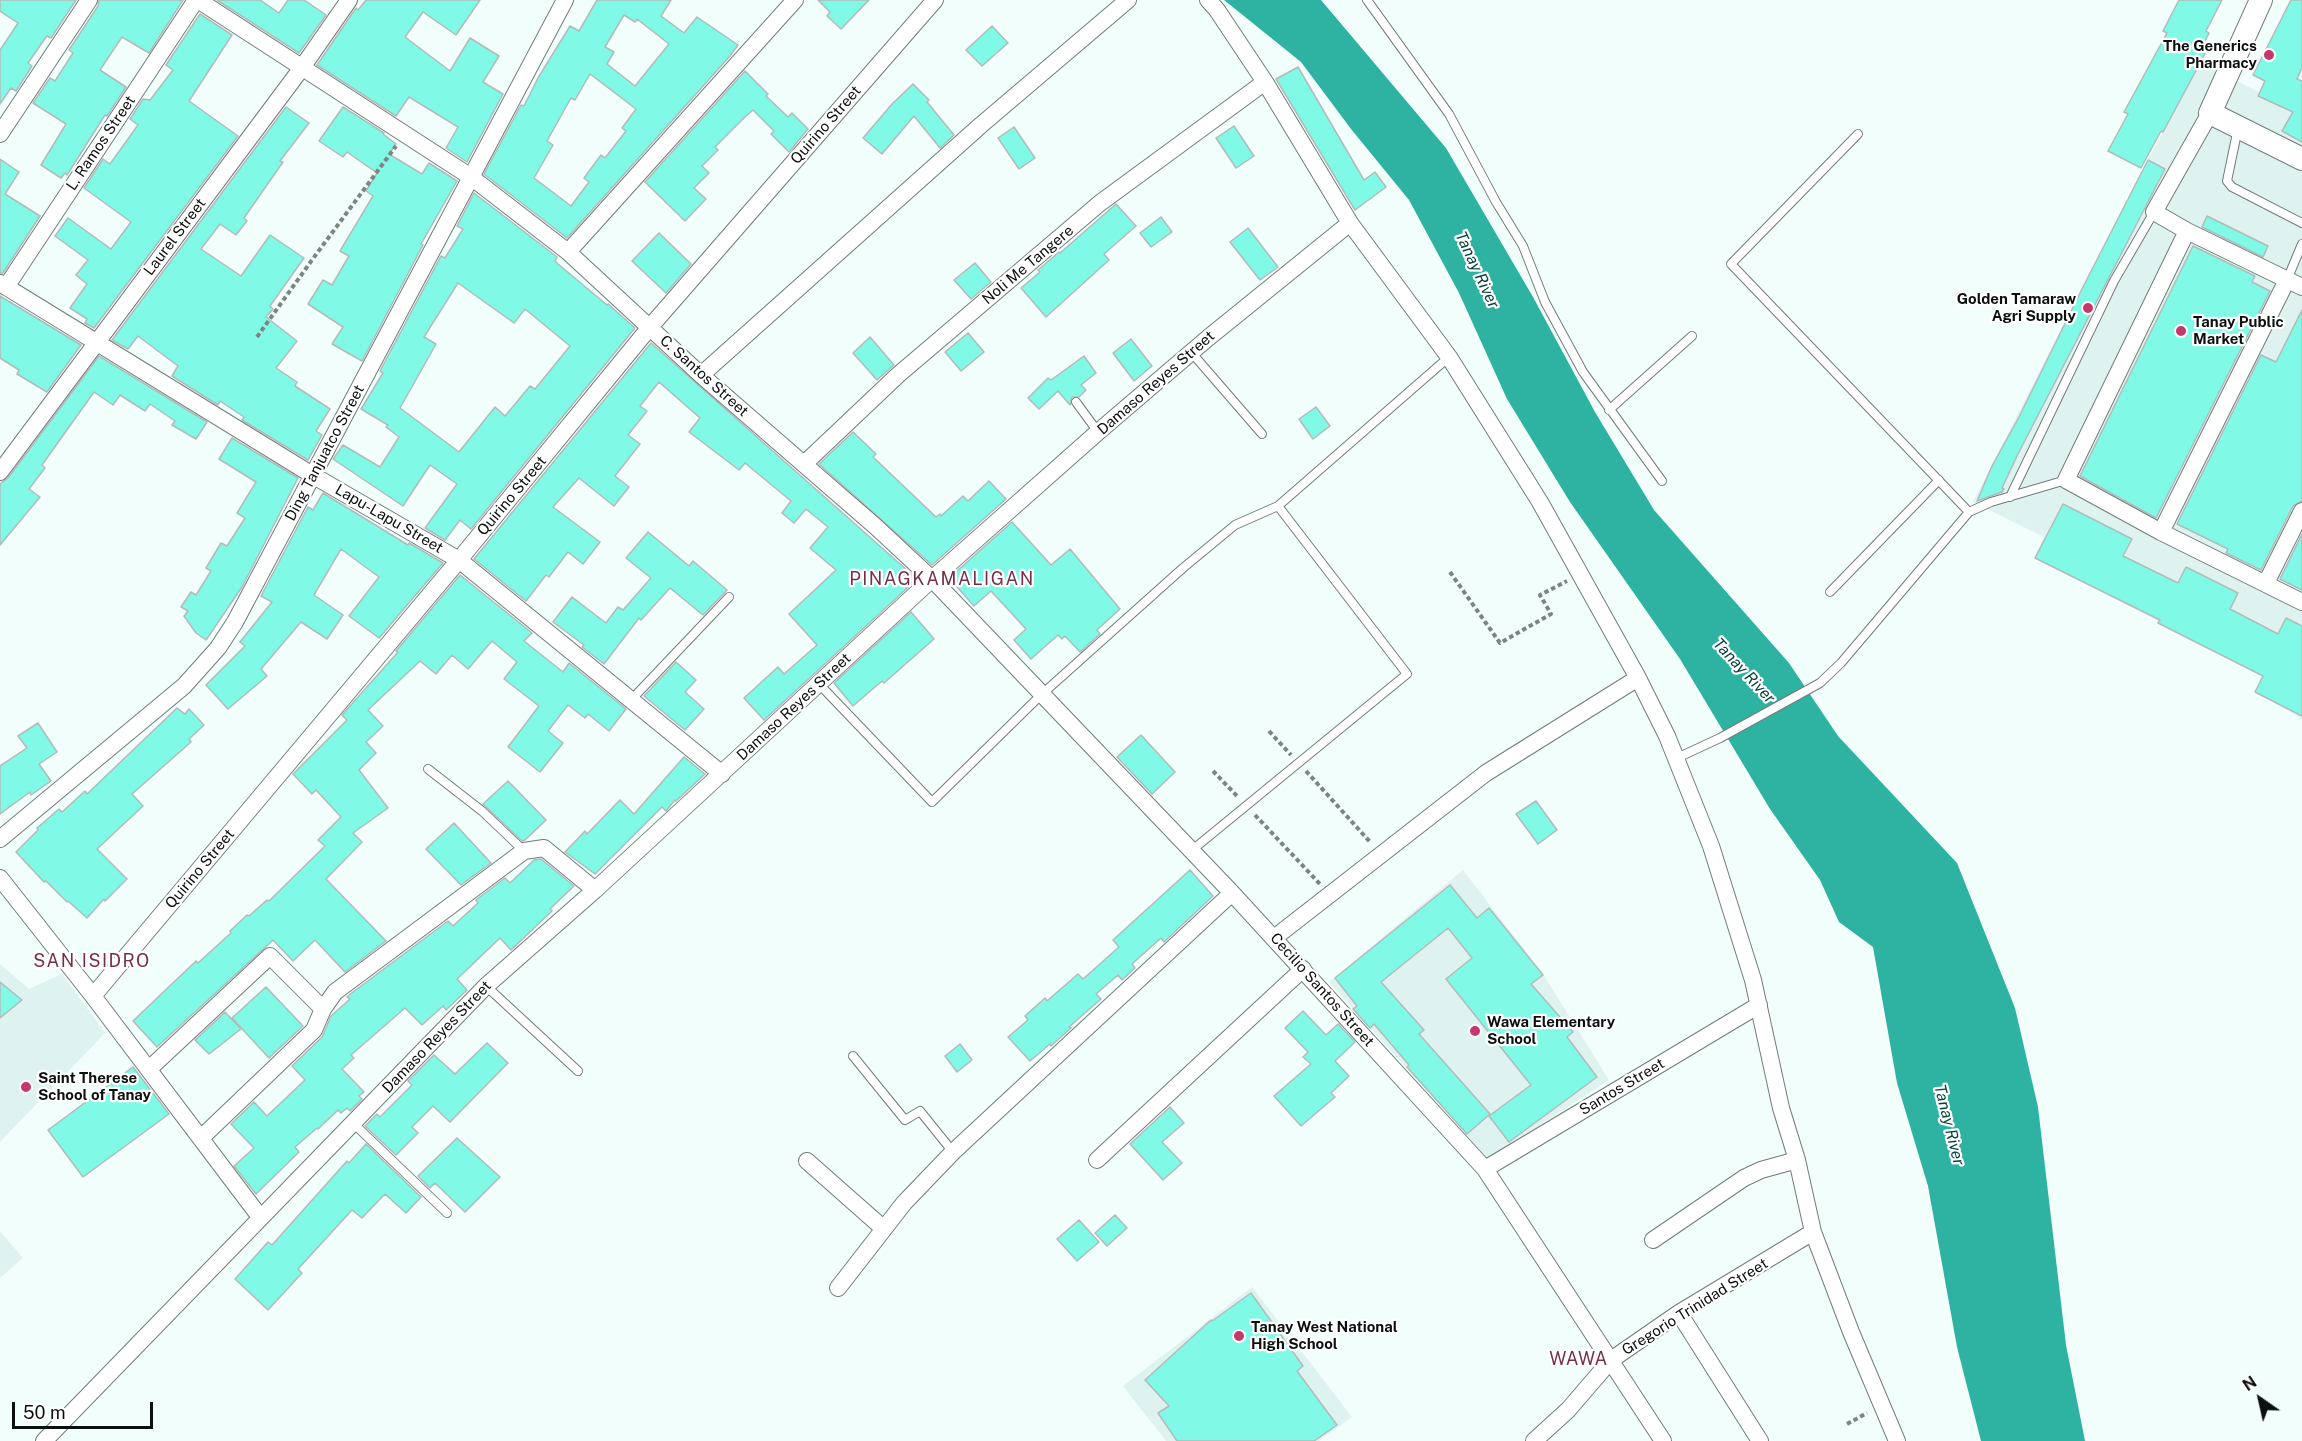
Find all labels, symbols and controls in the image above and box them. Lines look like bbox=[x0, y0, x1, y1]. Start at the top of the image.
place label: The Generics Pharmacy bbox=[2163, 37, 2257, 72]
marker: The Generics Pharmacy bbox=[2262, 48, 2276, 62]
street label: Quirino Street bbox=[787, 82, 865, 168]
street label: L. Ramos Street bbox=[63, 92, 139, 194]
street label: Laurel Street bbox=[140, 195, 210, 279]
street label: Noli Me Tangere bbox=[979, 222, 1077, 308]
water label: Tanay River bbox=[1451, 229, 1503, 311]
place label: Golden Tamaraw Agri Supply bbox=[1957, 290, 2076, 325]
marker: Golden Tamaraw Agri Supply bbox=[2081, 301, 2095, 315]
place label: Tanay Public Market bbox=[2193, 313, 2284, 348]
marker: Tanay Public Market bbox=[2174, 324, 2188, 338]
street label: Damaso Reyes Street bbox=[1094, 327, 1218, 439]
street label: C. Santos Street bbox=[656, 332, 752, 420]
street label: Ding Tanjuatco Street bbox=[282, 382, 368, 524]
street label: Quirino Street bbox=[474, 453, 550, 539]
street label: Lapu-Lapu Street bbox=[332, 481, 446, 557]
district label: PINAGKAMALIGAN bbox=[849, 568, 1035, 590]
water label: Tanay River bbox=[1709, 634, 1779, 708]
street label: Damaso Reyes Street bbox=[733, 650, 855, 764]
street label: Quirino Street bbox=[162, 826, 238, 912]
street label: Cecilio Santos Street bbox=[1266, 929, 1378, 1051]
district label: SAN ISIDRO bbox=[33, 950, 151, 972]
street label: Damaso Reyes Street bbox=[379, 977, 495, 1097]
place label: Wawa Elementary School bbox=[1487, 1013, 1615, 1048]
marker: Wawa Elementary School bbox=[1468, 1024, 1482, 1038]
street label: Santos Street bbox=[1576, 1055, 1668, 1119]
place label: Saint Therese School of Tanay bbox=[38, 1069, 151, 1104]
marker: Saint Therese School of Tanay bbox=[19, 1080, 33, 1094]
water label: Tanay River bbox=[1930, 1083, 1968, 1167]
street label: Gregorio Trinidad Street bbox=[1619, 1255, 1771, 1359]
place label: Tanay West National High School bbox=[1251, 1318, 1398, 1353]
marker: Tanay West National High School bbox=[1232, 1329, 1246, 1343]
district label: WAWA bbox=[1549, 1348, 1609, 1370]
north arrow bbox=[2230, 1369, 2290, 1429]
text: N bbox=[2239, 1372, 2260, 1395]
scale bar bbox=[15, 1390, 156, 1428]
text: 50 m bbox=[23, 1402, 66, 1423]

